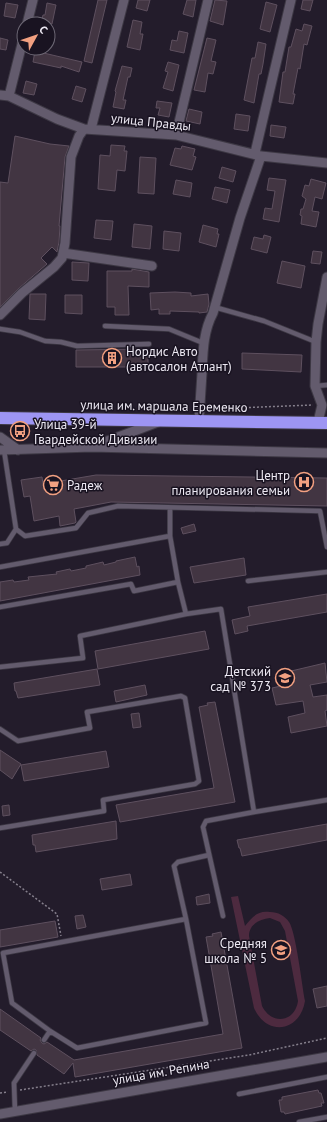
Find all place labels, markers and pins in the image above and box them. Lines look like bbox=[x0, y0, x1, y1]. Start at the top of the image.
place label: Нордис Авто (автосалон Атлант) bbox=[126, 343, 232, 375]
building icon: Нордис Авто (автосалон Атлант) bbox=[101, 347, 123, 369]
place label: Улица 39-й Гвардейской Дивизии bbox=[34, 416, 157, 448]
bus stop icon: Улица 39-й Гвардейской Дивизии bbox=[9, 420, 31, 442]
place label: Центр планирования семьи bbox=[172, 467, 290, 499]
hospital icon: Центр планирования семьи bbox=[293, 471, 315, 493]
supermarket icon: Радеж bbox=[42, 474, 64, 496]
place label: Радеж bbox=[67, 477, 103, 494]
place label: Детский сад № 373 bbox=[210, 663, 271, 695]
school or university icon: Детский сад № 373 bbox=[274, 667, 296, 689]
place label: Средняя школа № 5 bbox=[204, 935, 267, 967]
school or university icon: Средняя школа № 5 bbox=[270, 939, 292, 961]

